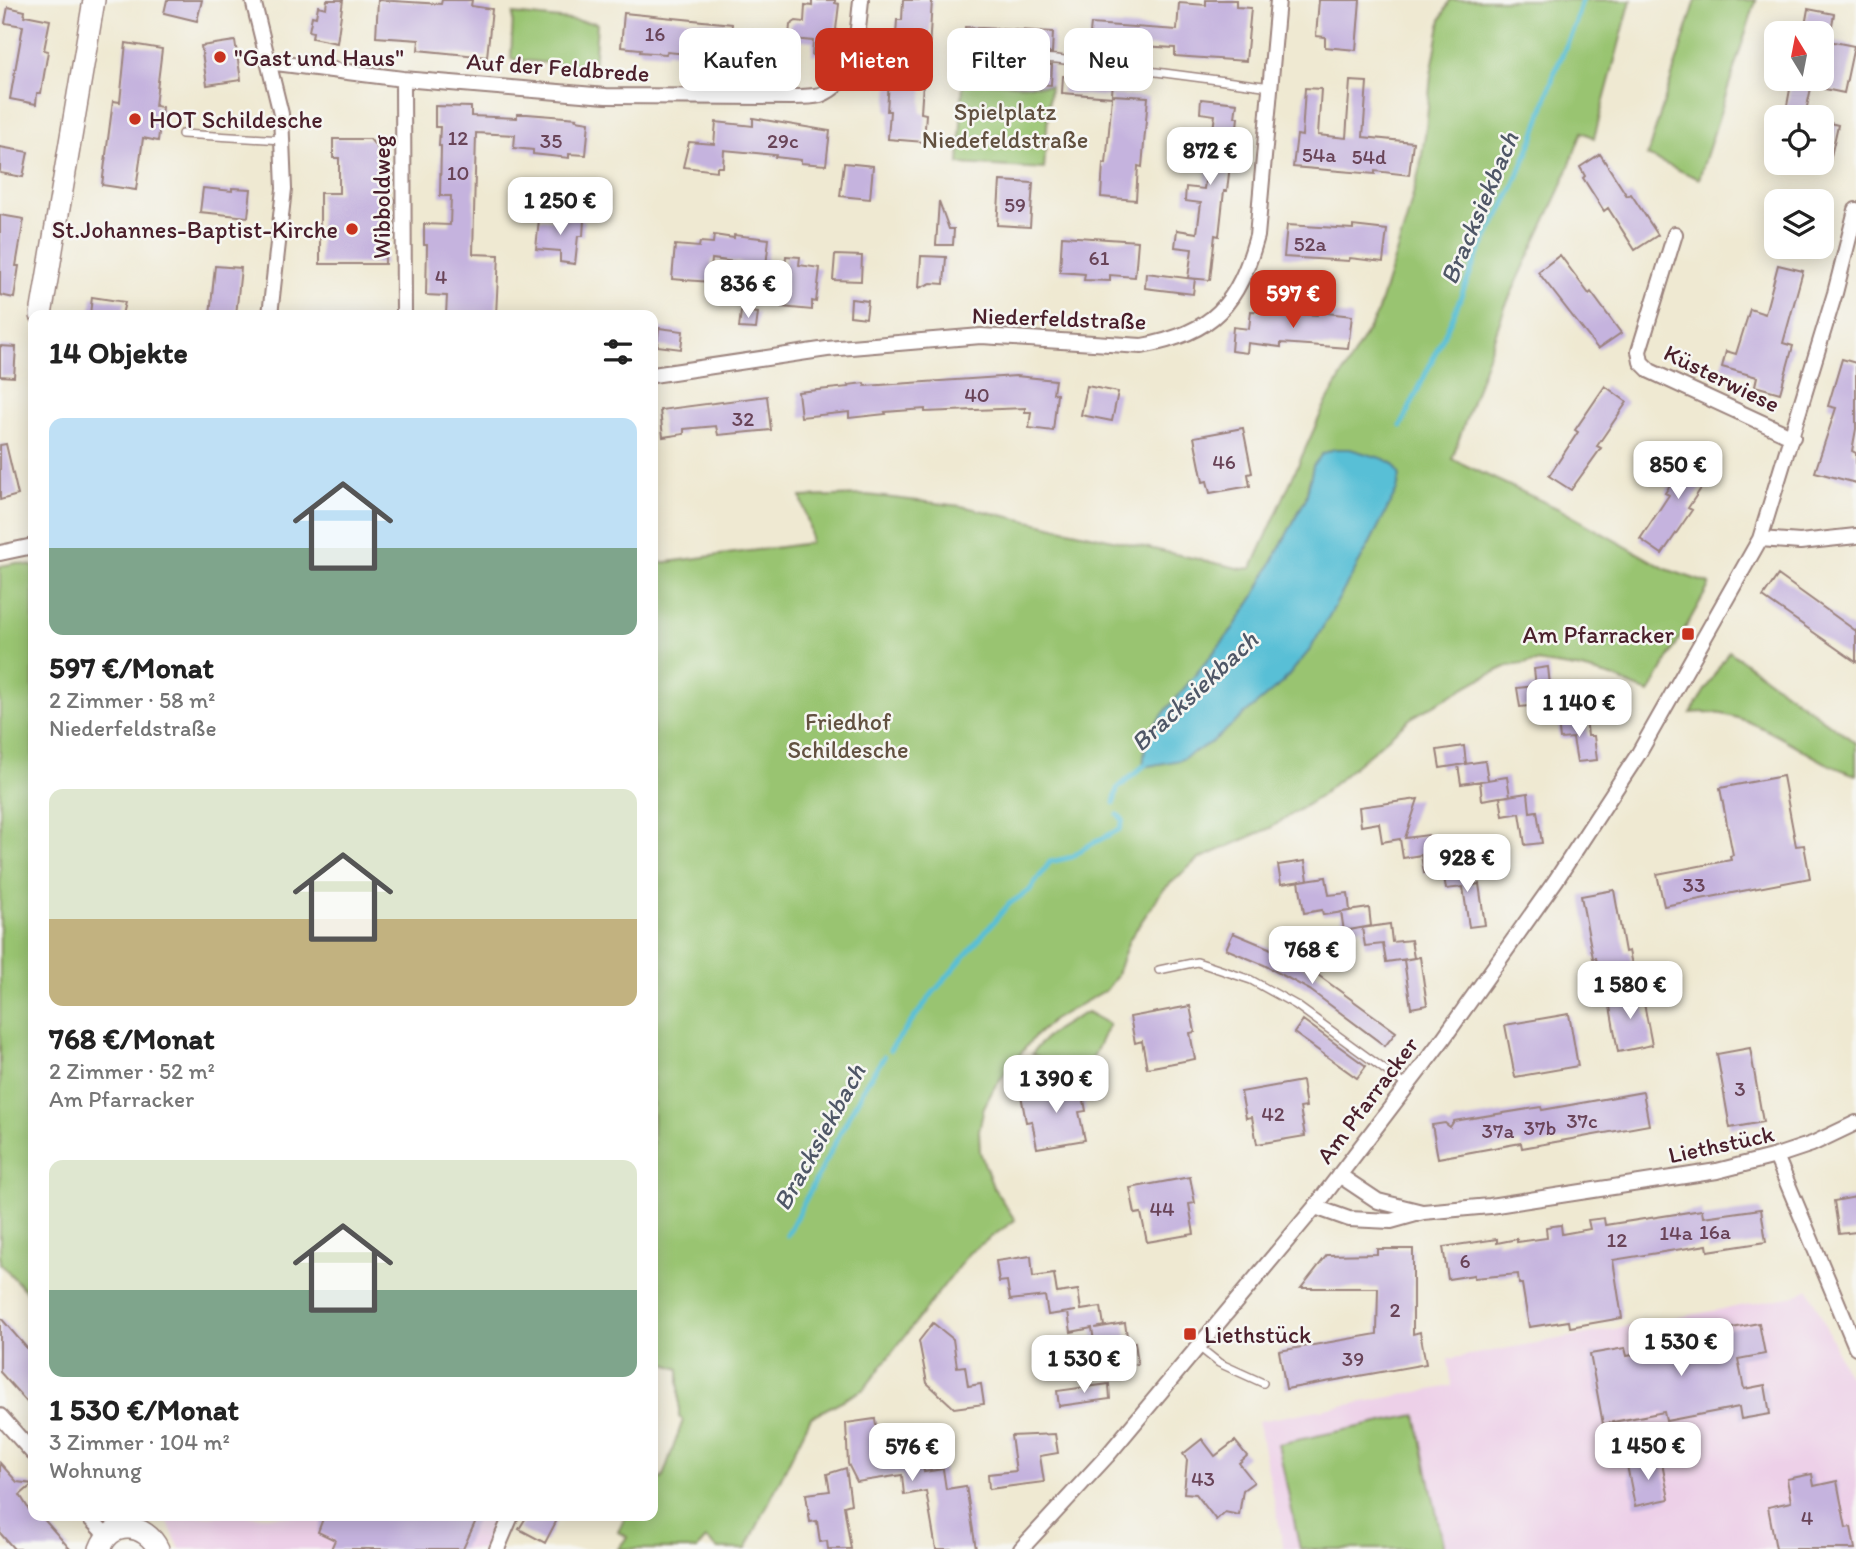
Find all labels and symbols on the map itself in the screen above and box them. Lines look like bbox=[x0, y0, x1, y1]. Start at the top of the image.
house number: 16 bbox=[645, 21, 665, 46]
north arrow bbox=[1764, 21, 1834, 91]
place label: "Gast und Haus" bbox=[234, 43, 404, 72]
street label: Auf der Feldbrede bbox=[466, 46, 650, 88]
marker: "Gast und Haus" bbox=[212, 49, 228, 65]
park label: Spielplatz Niedefeldstraße bbox=[922, 97, 1088, 154]
place label: HOT Schildesche bbox=[149, 105, 323, 134]
marker: HOT Schildesche bbox=[127, 111, 143, 127]
house number: 12 bbox=[448, 125, 468, 150]
water label: Bracksiekbach bbox=[1433, 126, 1526, 289]
house number: 35 bbox=[540, 128, 562, 153]
house number: 29c bbox=[767, 128, 799, 153]
pin: 872 € bbox=[1161, 128, 1259, 187]
street label: Wibboldweg bbox=[367, 134, 396, 259]
house number: 54a bbox=[1302, 142, 1336, 167]
house number: 54d bbox=[1351, 144, 1387, 169]
house number: 10 bbox=[447, 160, 469, 185]
pin: 1 250 € bbox=[495, 177, 625, 237]
house number: 59 bbox=[1004, 192, 1026, 217]
place label: St.Johannes-Baptist-Kirche bbox=[52, 215, 338, 244]
marker: St.Johannes-Baptist-Kirche bbox=[344, 221, 360, 237]
house number: 52a bbox=[1293, 231, 1327, 256]
house number: 61 bbox=[1089, 245, 1110, 270]
pin: 836 € bbox=[699, 260, 797, 320]
house number: 4 bbox=[435, 264, 448, 289]
pin: 597 € bbox=[1244, 270, 1342, 330]
street label: Niederfeldstraße bbox=[971, 300, 1147, 336]
street label: Küsterwiese bbox=[1659, 338, 1785, 418]
house number: 40 bbox=[964, 382, 990, 407]
house number: 32 bbox=[732, 406, 754, 431]
pin: 850 € bbox=[1629, 442, 1727, 501]
house number: 46 bbox=[1212, 449, 1236, 474]
place label: Am Pfarracker bbox=[1523, 620, 1674, 649]
water label: Bracksiekbach bbox=[1124, 623, 1265, 758]
marker: Am Pfarracker bbox=[1680, 626, 1696, 642]
pin: 1 140 € bbox=[1514, 680, 1644, 739]
park label: Friedhof Schildesche bbox=[787, 707, 909, 764]
pin: 928 € bbox=[1418, 834, 1516, 894]
house number: 33 bbox=[1683, 872, 1705, 897]
pin: 768 € bbox=[1263, 926, 1361, 986]
pin: 1 580 € bbox=[1565, 962, 1695, 1021]
street label: Am Pfarracker bbox=[1310, 1030, 1424, 1169]
pin: 1 390 € bbox=[991, 1056, 1121, 1115]
water label: Bracksiekbach bbox=[766, 1058, 873, 1216]
house number: 3 bbox=[1734, 1076, 1746, 1101]
house number: 42 bbox=[1261, 1101, 1285, 1126]
house number: 37c bbox=[1566, 1108, 1598, 1133]
house number: 37b bbox=[1524, 1115, 1556, 1140]
house number: 37a bbox=[1482, 1118, 1514, 1143]
street label: Liethstück bbox=[1665, 1119, 1777, 1169]
house number: 44 bbox=[1149, 1196, 1175, 1221]
house number: 16a bbox=[1699, 1219, 1731, 1244]
house number: 14a bbox=[1659, 1220, 1693, 1245]
house number: 12 bbox=[1607, 1227, 1627, 1252]
house number: 6 bbox=[1459, 1248, 1471, 1273]
house number: 2 bbox=[1389, 1297, 1401, 1322]
pin: 1 530 € bbox=[1616, 1318, 1746, 1378]
place label: Liethstück bbox=[1204, 1320, 1312, 1349]
marker: Liethstück bbox=[1182, 1326, 1198, 1342]
pin: 1 530 € bbox=[1019, 1336, 1149, 1395]
house number: 39 bbox=[1342, 1346, 1364, 1371]
pin: 1 450 € bbox=[1583, 1422, 1713, 1482]
pin: 576 € bbox=[863, 1424, 961, 1483]
house number: 43 bbox=[1191, 1466, 1215, 1491]
house number: 4 bbox=[1801, 1505, 1814, 1530]

